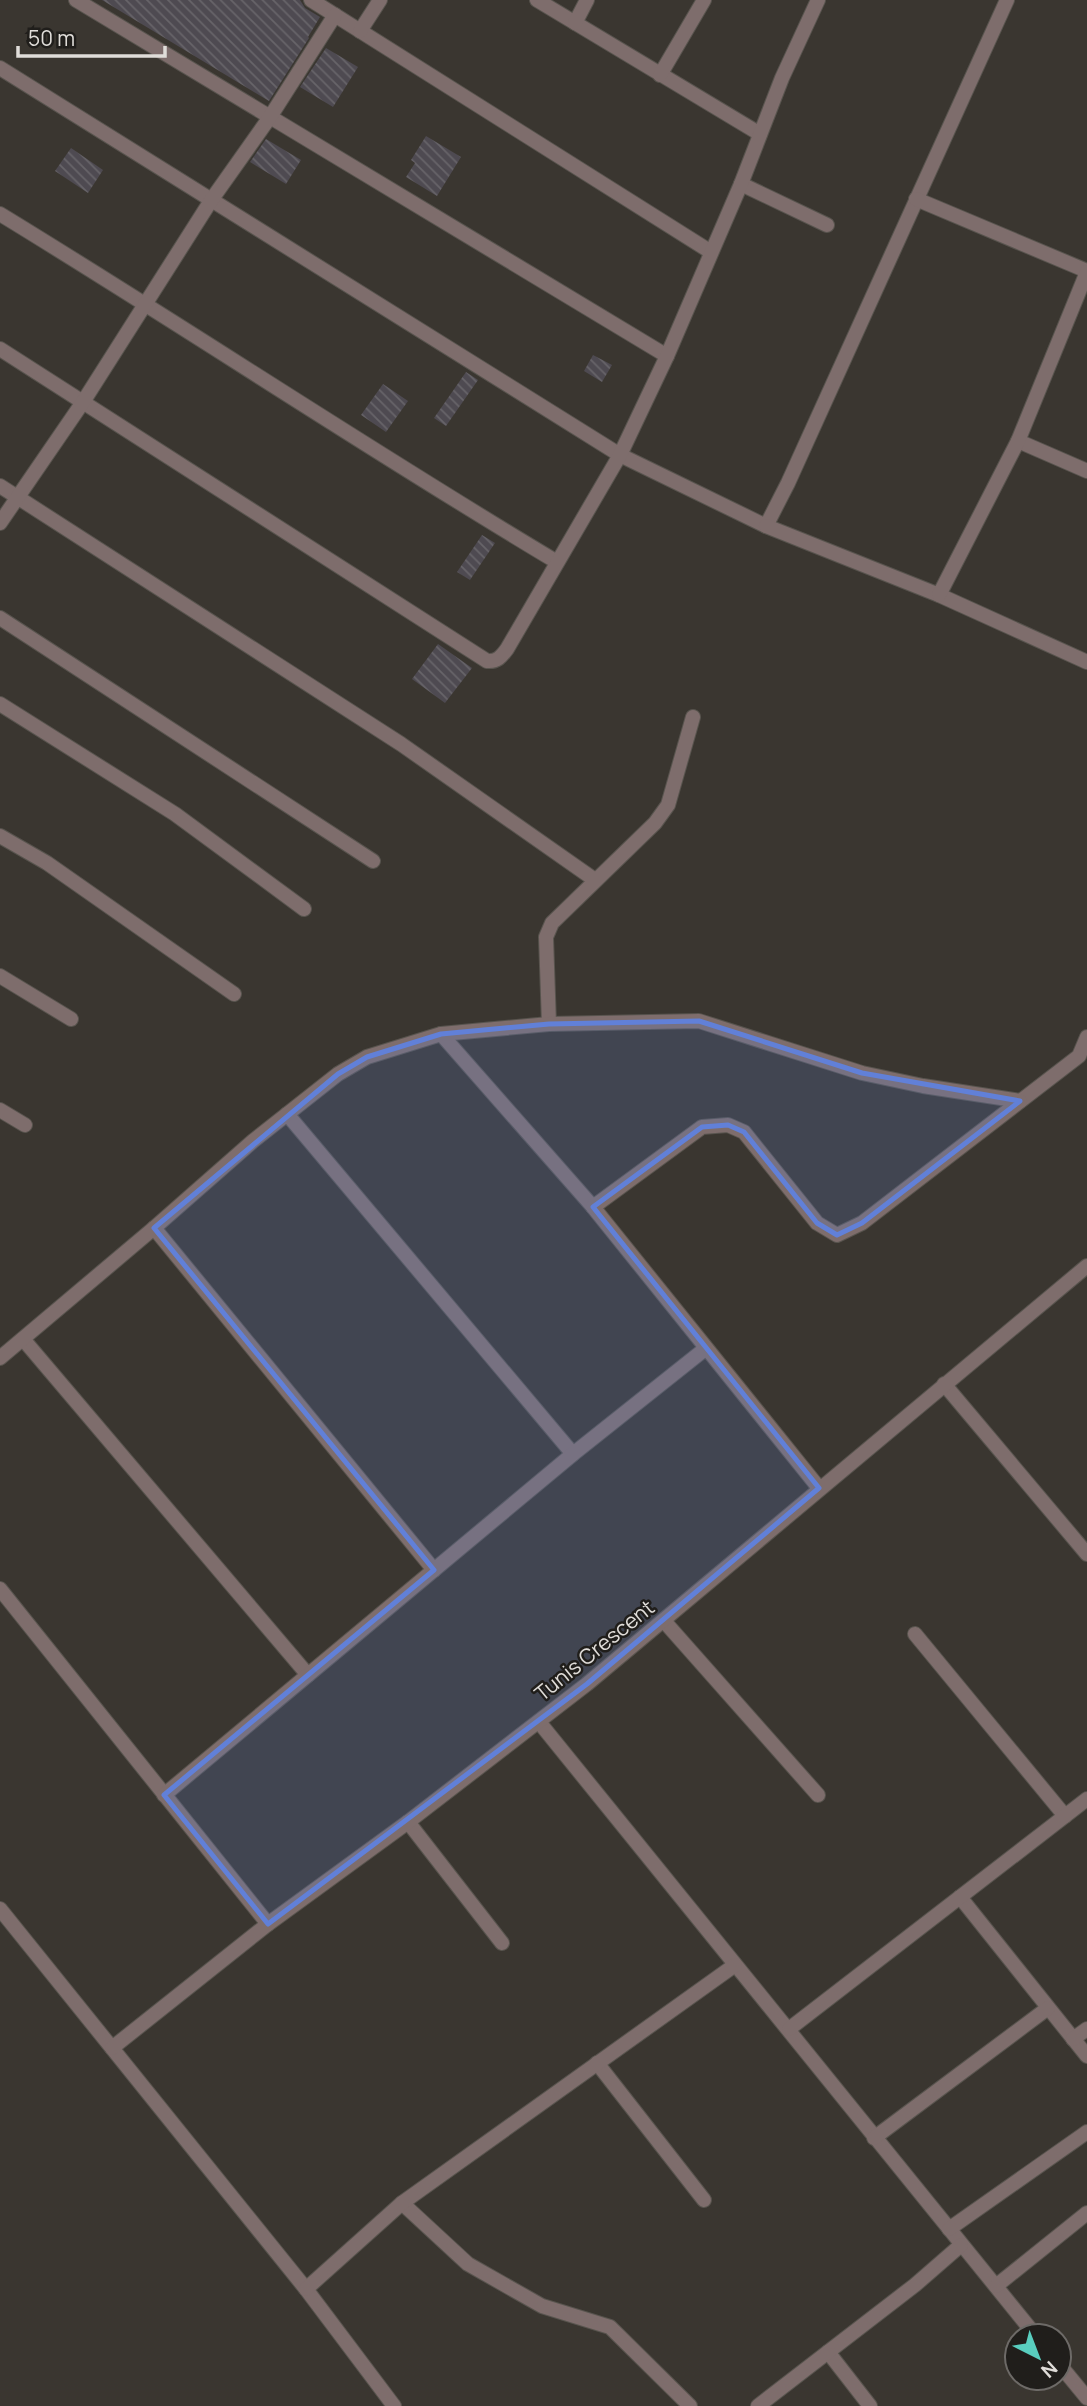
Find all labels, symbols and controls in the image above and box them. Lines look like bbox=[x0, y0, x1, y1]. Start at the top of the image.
scale bar bbox=[18, 14, 164, 58]
text: 50 m bbox=[28, 24, 75, 52]
street label: Tunis Crescent bbox=[528, 1593, 660, 1707]
north arrow bbox=[1003, 2322, 1073, 2392]
text: N bbox=[1036, 2355, 1063, 2384]

